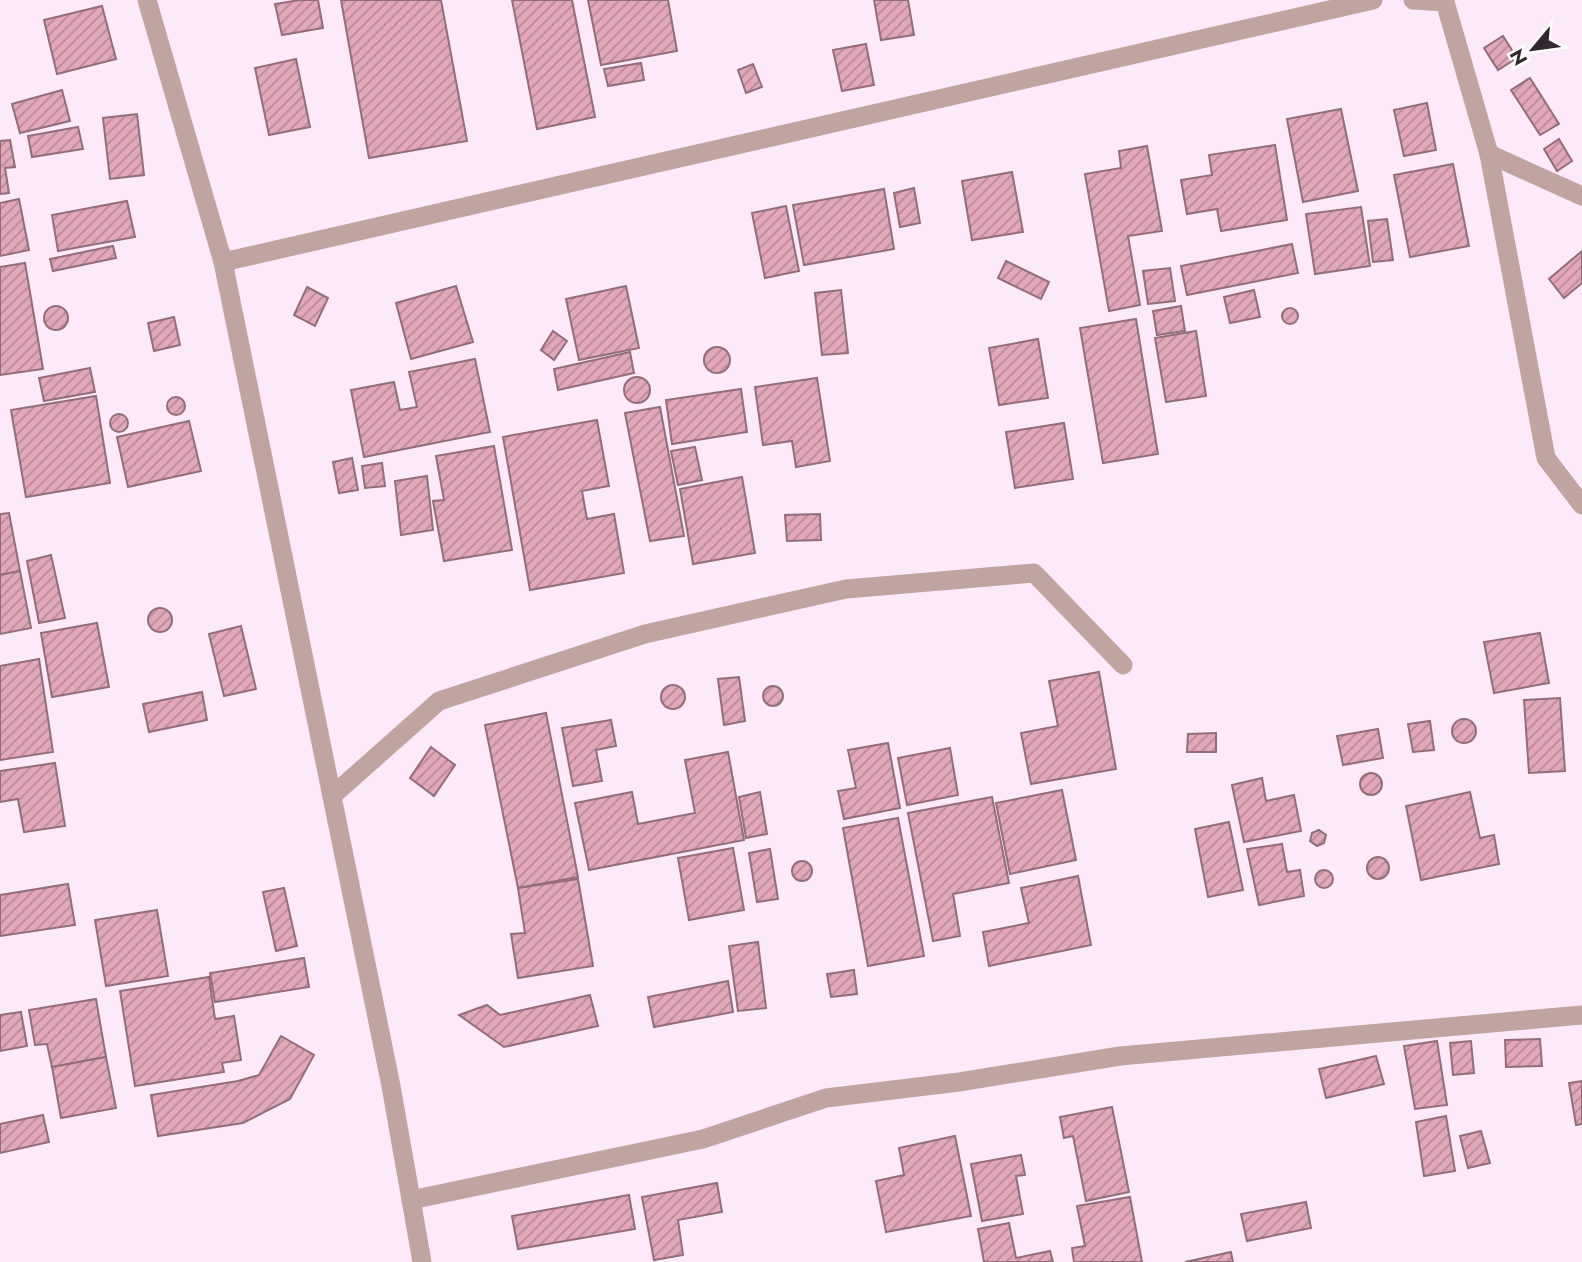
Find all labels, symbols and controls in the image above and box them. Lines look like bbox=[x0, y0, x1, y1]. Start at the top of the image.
north arrow bbox=[1498, 14, 1568, 84]
text: N bbox=[1503, 44, 1534, 70]

